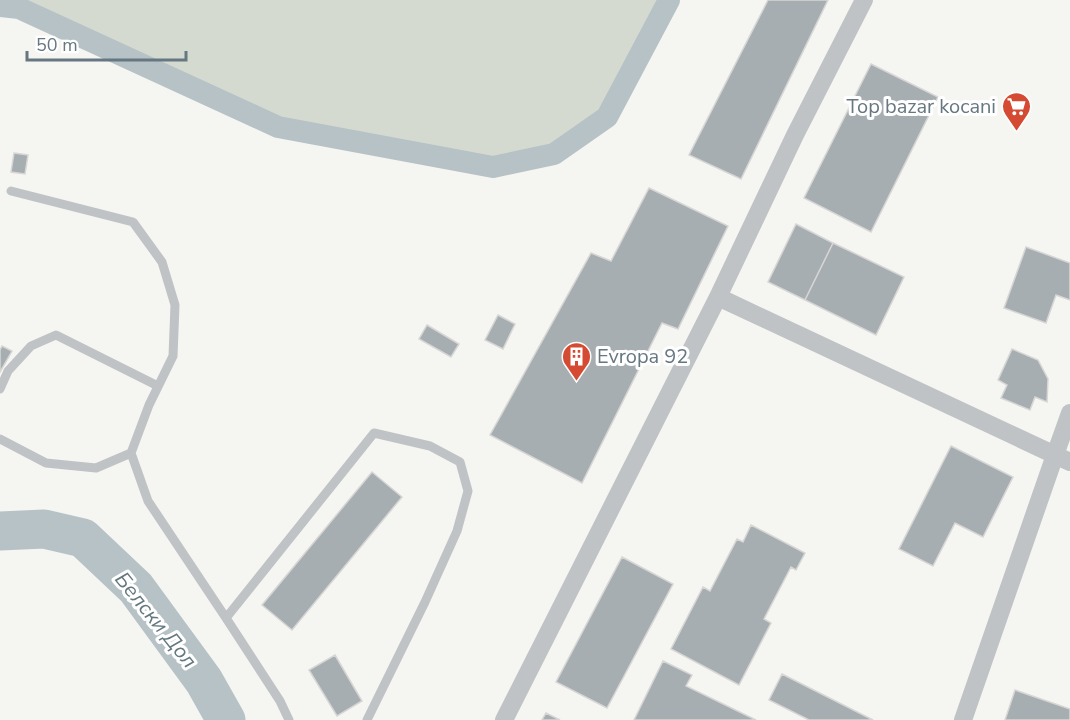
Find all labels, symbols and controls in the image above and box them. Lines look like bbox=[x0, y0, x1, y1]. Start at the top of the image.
scale bar bbox=[27, 24, 186, 62]
text: 50 m bbox=[36, 33, 78, 57]
supermarket icon: Top bazar kocani bbox=[1001, 90, 1033, 132]
place label: Top bazar kocani bbox=[847, 93, 996, 120]
building icon: Evropa 92 bbox=[560, 340, 592, 382]
place label: Evropa 92 bbox=[597, 343, 688, 370]
water label: Белски Дол bbox=[109, 566, 203, 674]

